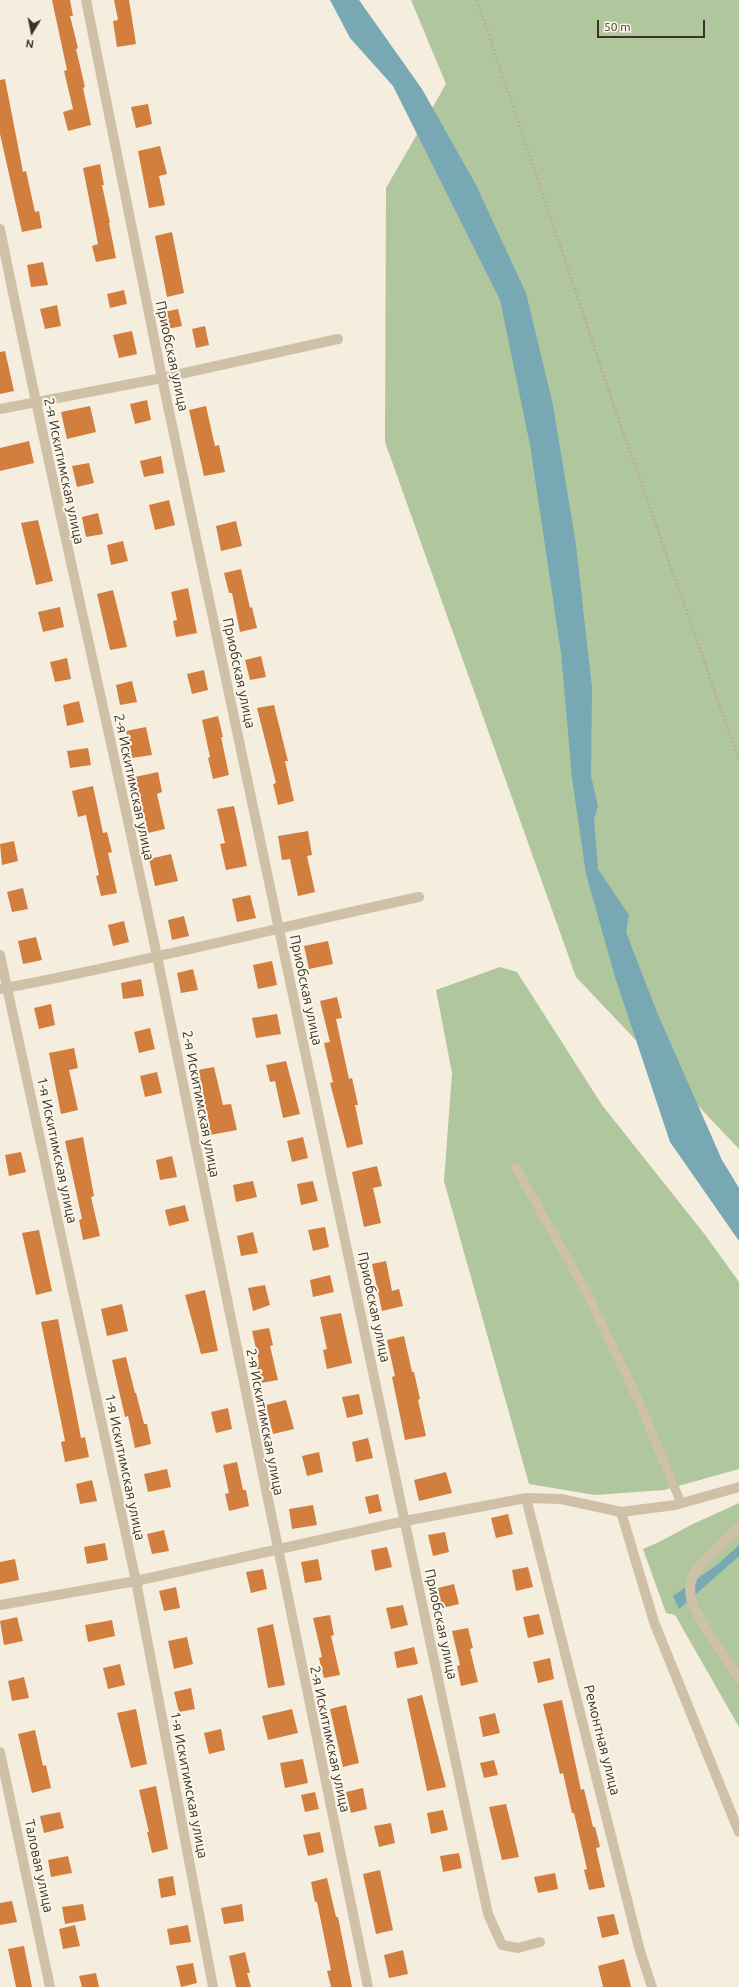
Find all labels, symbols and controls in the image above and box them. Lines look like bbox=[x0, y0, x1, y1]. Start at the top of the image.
north arrow bbox=[12, 12, 52, 52]
scale bar bbox=[599, 12, 707, 38]
text: 50 m bbox=[604, 20, 631, 33]
text: N bbox=[25, 37, 35, 50]
street label: Приобская улица bbox=[152, 299, 192, 413]
street label: 2-я Искитимская улица bbox=[40, 396, 88, 546]
street label: Приобская улица bbox=[219, 616, 259, 730]
street label: 2-я Искитимская улица bbox=[110, 712, 158, 862]
street label: Приобская улица bbox=[286, 933, 326, 1047]
street label: 2-я Искитимская улица bbox=[179, 1029, 223, 1179]
street label: 1-я Искитимская улица bbox=[33, 1075, 81, 1225]
street label: Приобская улица bbox=[354, 1250, 394, 1364]
street label: 2-я Искитимская улица bbox=[243, 1347, 287, 1497]
street label: 1-я Искитимская улица bbox=[101, 1392, 149, 1542]
street label: Приобская улица bbox=[421, 1567, 461, 1681]
street label: 2-я Искитимская улица bbox=[306, 1664, 354, 1814]
street label: Ремонтная улица bbox=[580, 1683, 624, 1797]
street label: 1-я Искитимская улица bbox=[167, 1710, 211, 1860]
street label: Таловая улица bbox=[21, 1818, 57, 1914]

